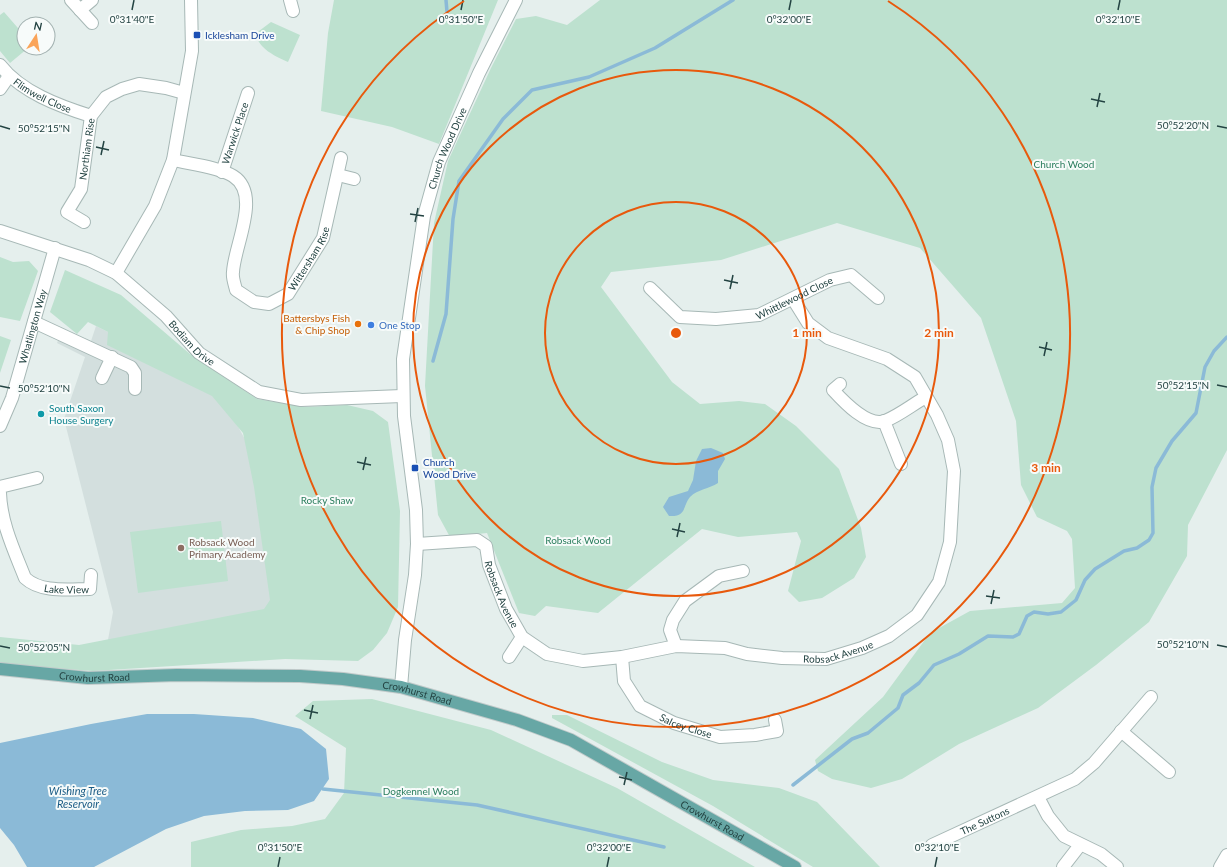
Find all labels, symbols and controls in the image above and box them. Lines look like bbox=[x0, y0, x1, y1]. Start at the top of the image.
text: 0°31'40"E bbox=[110, 13, 155, 25]
text: 0°31'50"E bbox=[439, 13, 484, 25]
text: 0°32'00"E bbox=[767, 13, 812, 25]
text: 0°32'10"E bbox=[1096, 13, 1141, 25]
north arrow bbox=[16, 16, 56, 56]
text: N bbox=[33, 18, 44, 33]
place label: Icklesham Drive bbox=[205, 29, 275, 41]
marker: Icklesham Drive bbox=[192, 30, 202, 40]
street label: Flimwell Close bbox=[11, 75, 73, 115]
street label: Warwick Place bbox=[219, 101, 251, 166]
street label: Church Wood Drive bbox=[426, 105, 469, 191]
street label: Northiam Rise bbox=[76, 117, 97, 181]
text: 50°52'20"N bbox=[1157, 119, 1209, 131]
text: 50°52'15"N bbox=[18, 122, 70, 134]
park label: Church Wood bbox=[1034, 158, 1094, 170]
street label: Wittersham Rise bbox=[286, 226, 331, 293]
street label: Whittlewood Close bbox=[753, 274, 835, 322]
street label: Whatlington Way bbox=[16, 287, 49, 365]
place label: Battersbys Fish & Chip Shop bbox=[283, 312, 350, 336]
street label: Bodiam Drive bbox=[167, 318, 217, 368]
marker: Battersbys Fish & Chip Shop bbox=[353, 319, 363, 329]
place label: One Stop bbox=[379, 319, 421, 331]
marker: One Stop bbox=[366, 320, 376, 330]
text: 1 min bbox=[792, 325, 822, 340]
text: 2 min bbox=[924, 325, 954, 340]
centre of rings bbox=[669, 326, 683, 340]
text: 50°52'15"N bbox=[1157, 379, 1209, 391]
text: 50°52'10"N bbox=[18, 382, 70, 394]
place label: South Saxon House Surgery bbox=[49, 402, 114, 426]
marker: South Saxon House Surgery bbox=[36, 409, 46, 419]
place label: Church Wood Drive bbox=[423, 456, 476, 480]
text: 3 min bbox=[1031, 460, 1061, 475]
marker: Church Wood Drive bbox=[410, 463, 420, 473]
park label: Rocky Shaw bbox=[301, 494, 353, 506]
park label: Robsack Wood bbox=[545, 534, 611, 546]
place label: Robsack Wood Primary Academy bbox=[189, 536, 266, 560]
marker: Robsack Wood Primary Academy bbox=[176, 543, 186, 553]
street label: Robsack Avenue bbox=[482, 560, 521, 630]
street label: Lake View bbox=[43, 582, 89, 596]
street label: Robsack Avenue bbox=[803, 638, 875, 665]
text: 50°52'10"N bbox=[1157, 638, 1209, 650]
text: 50°52'05"N bbox=[18, 641, 70, 653]
street label: Crowhurst Road bbox=[59, 669, 130, 684]
street label: Crowhurst Road bbox=[382, 679, 453, 707]
street label: Salcey Close bbox=[658, 711, 713, 740]
water label: Wishing Tree Reservoir bbox=[49, 784, 107, 810]
park label: Dogkennel Wood bbox=[383, 785, 459, 797]
street label: Crowhurst Road bbox=[679, 797, 746, 843]
street label: The Suttons bbox=[958, 804, 1011, 837]
text: 0°31'50"E bbox=[258, 841, 303, 853]
text: 0°32'00"E bbox=[587, 841, 632, 853]
text: 0°32'10"E bbox=[915, 841, 960, 853]

